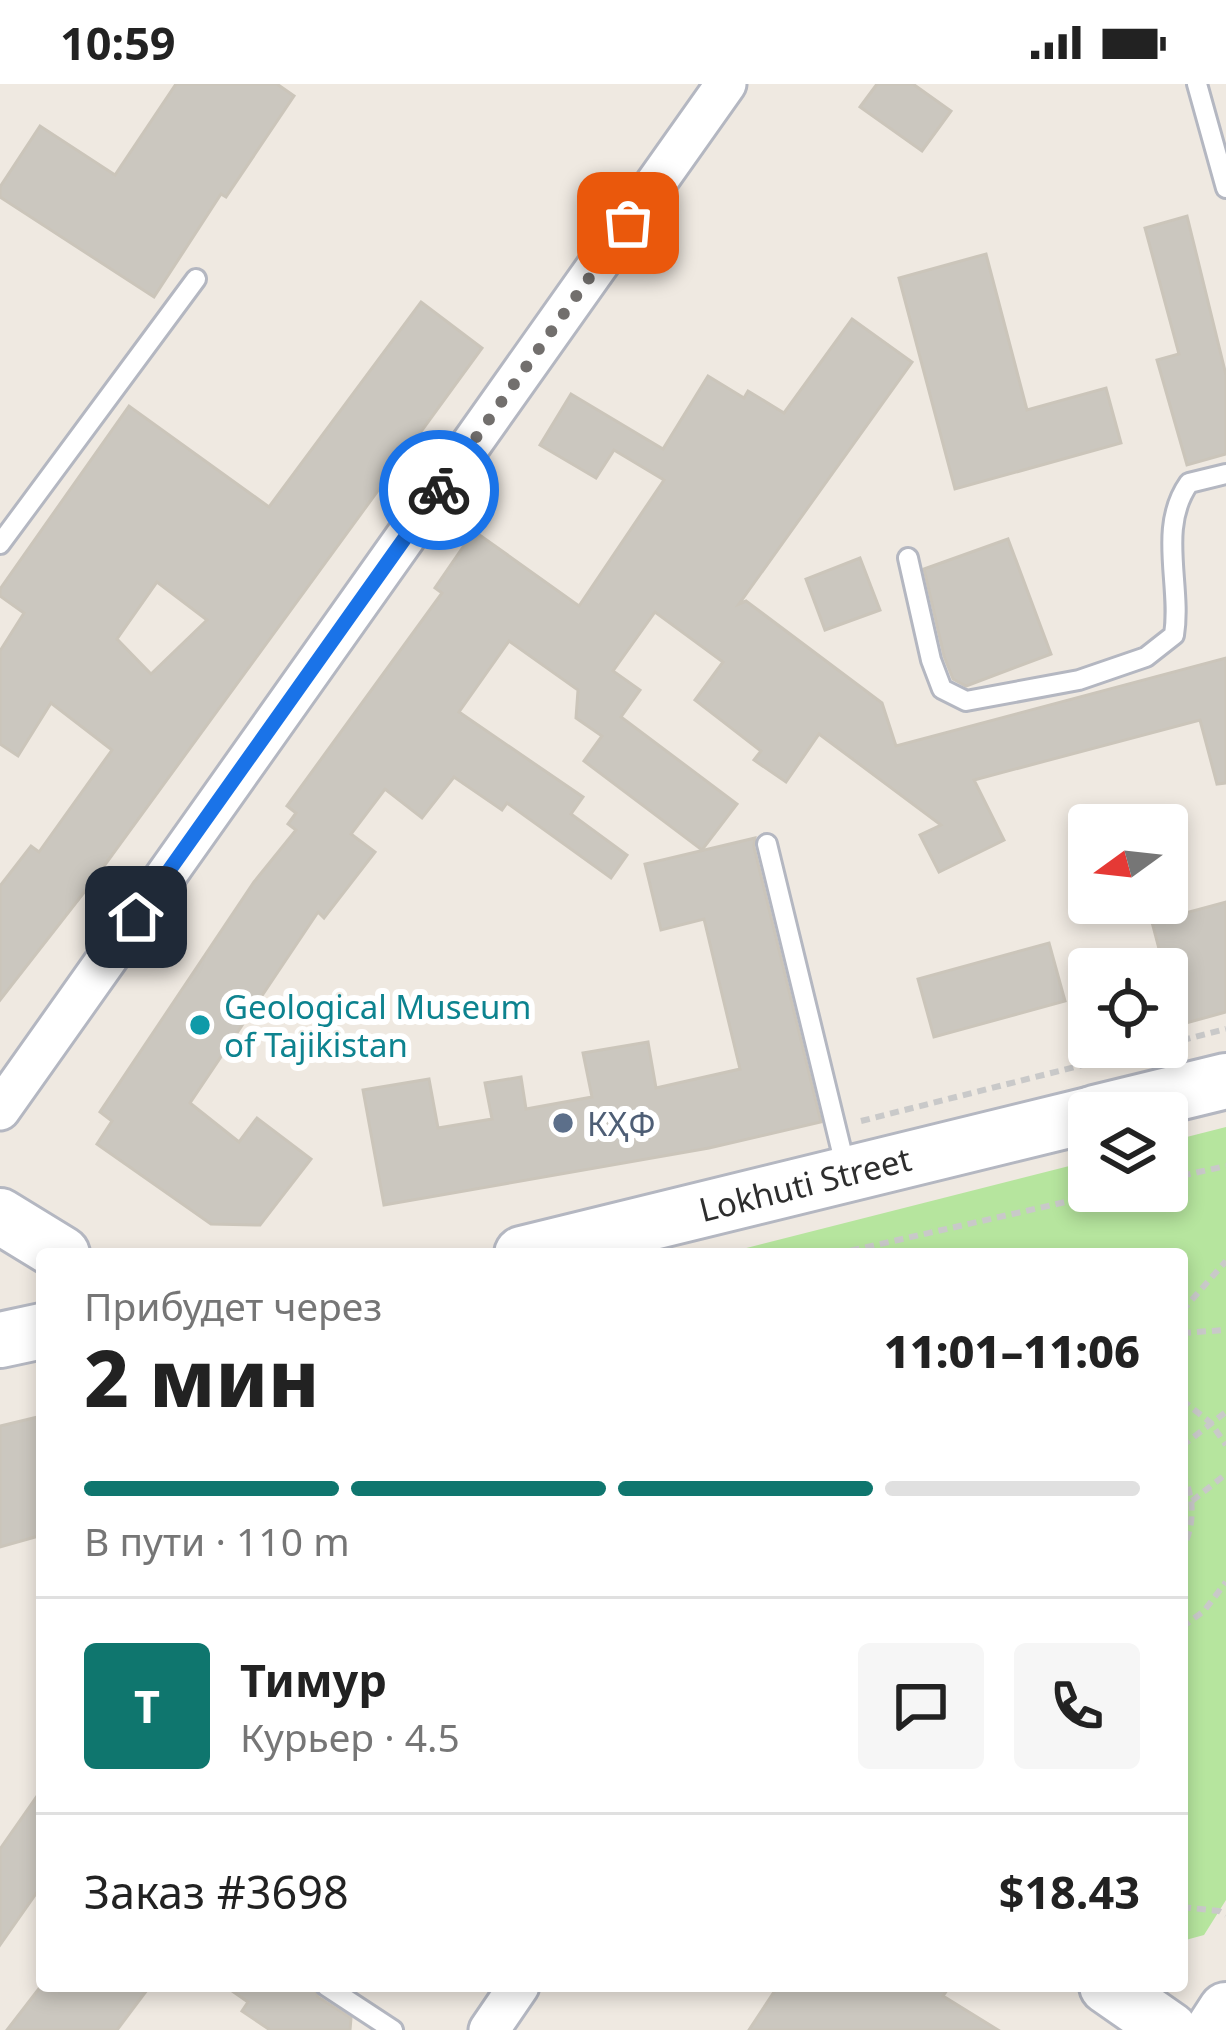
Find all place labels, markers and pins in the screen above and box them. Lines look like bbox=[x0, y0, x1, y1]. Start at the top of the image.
pin bbox=[577, 172, 679, 274]
pin bbox=[85, 866, 187, 968]
place label: Geological Museum of Tajikistan bbox=[224, 984, 531, 1067]
marker: Geological Museum of Tajikistan bbox=[187, 1012, 213, 1038]
place label: КҲФ bbox=[587, 1101, 655, 1146]
marker: КҲФ bbox=[550, 1110, 576, 1136]

